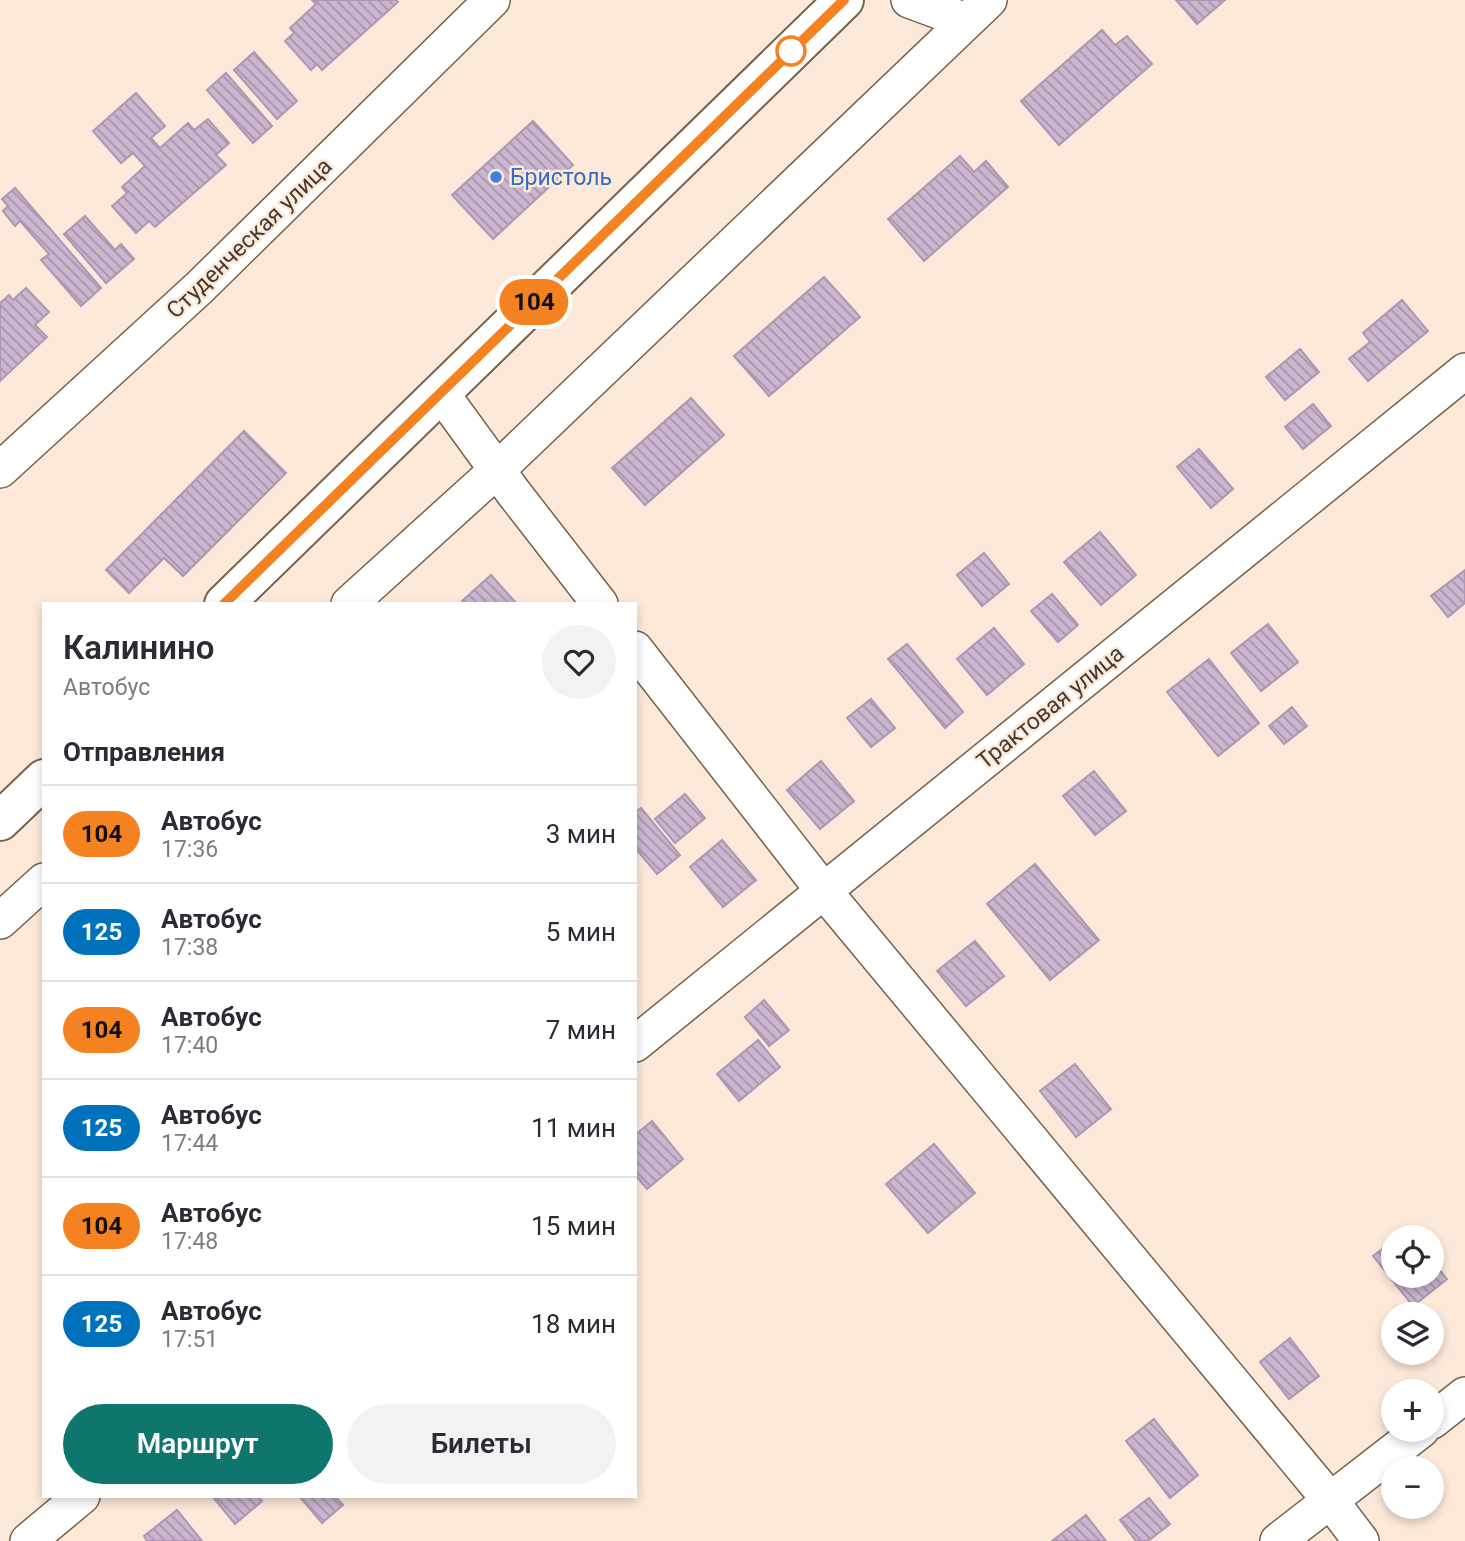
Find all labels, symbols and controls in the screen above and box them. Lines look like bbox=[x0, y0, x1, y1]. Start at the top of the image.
unlabelled marker bbox=[776, 36, 806, 66]
street label: Студенческая улица bbox=[161, 153, 337, 324]
place label: Бристоль bbox=[510, 164, 612, 191]
marker: Бристоль bbox=[488, 169, 504, 185]
line badge: 104 bbox=[494, 279, 574, 325]
text: 104 bbox=[513, 288, 555, 316]
button: heart bbox=[542, 625, 616, 699]
text: Калинино bbox=[63, 628, 215, 667]
street label: Трактовая улица bbox=[971, 640, 1129, 775]
text: Автобус bbox=[63, 674, 150, 701]
text: Отправления bbox=[63, 737, 225, 767]
text: Автобус bbox=[161, 806, 262, 836]
text: 3 мин bbox=[546, 819, 616, 849]
text: 104 bbox=[81, 820, 122, 848]
text: 17:36 bbox=[161, 836, 218, 863]
text: Автобус bbox=[161, 904, 262, 934]
text: 5 мин bbox=[546, 917, 616, 947]
text: 125 bbox=[81, 918, 122, 946]
text: 17:38 bbox=[161, 934, 218, 961]
text: Автобус bbox=[161, 1002, 262, 1032]
text: 7 мин bbox=[546, 1015, 616, 1045]
text: 104 bbox=[81, 1016, 122, 1044]
text: 17:40 bbox=[161, 1032, 218, 1059]
text: Автобус bbox=[161, 1100, 262, 1130]
text: 11 мин bbox=[531, 1113, 616, 1143]
text: 125 bbox=[81, 1114, 122, 1142]
text: 17:44 bbox=[161, 1130, 218, 1157]
text: Автобус bbox=[161, 1198, 262, 1228]
text: 15 мин bbox=[531, 1211, 616, 1241]
text: 104 bbox=[81, 1212, 122, 1240]
map controls bbox=[1381, 1225, 1444, 1519]
button: locate bbox=[1381, 1225, 1444, 1288]
text: 17:48 bbox=[161, 1228, 218, 1255]
text: Автобус bbox=[161, 1296, 262, 1326]
button: layers bbox=[1381, 1302, 1444, 1365]
text: 18 мин bbox=[531, 1309, 616, 1339]
text: 125 bbox=[81, 1310, 122, 1338]
text: 17:51 bbox=[161, 1326, 218, 1353]
button: + bbox=[1381, 1379, 1444, 1442]
button: Маршрут bbox=[63, 1404, 333, 1484]
button: Билеты bbox=[347, 1404, 616, 1484]
button: − bbox=[1381, 1456, 1444, 1519]

